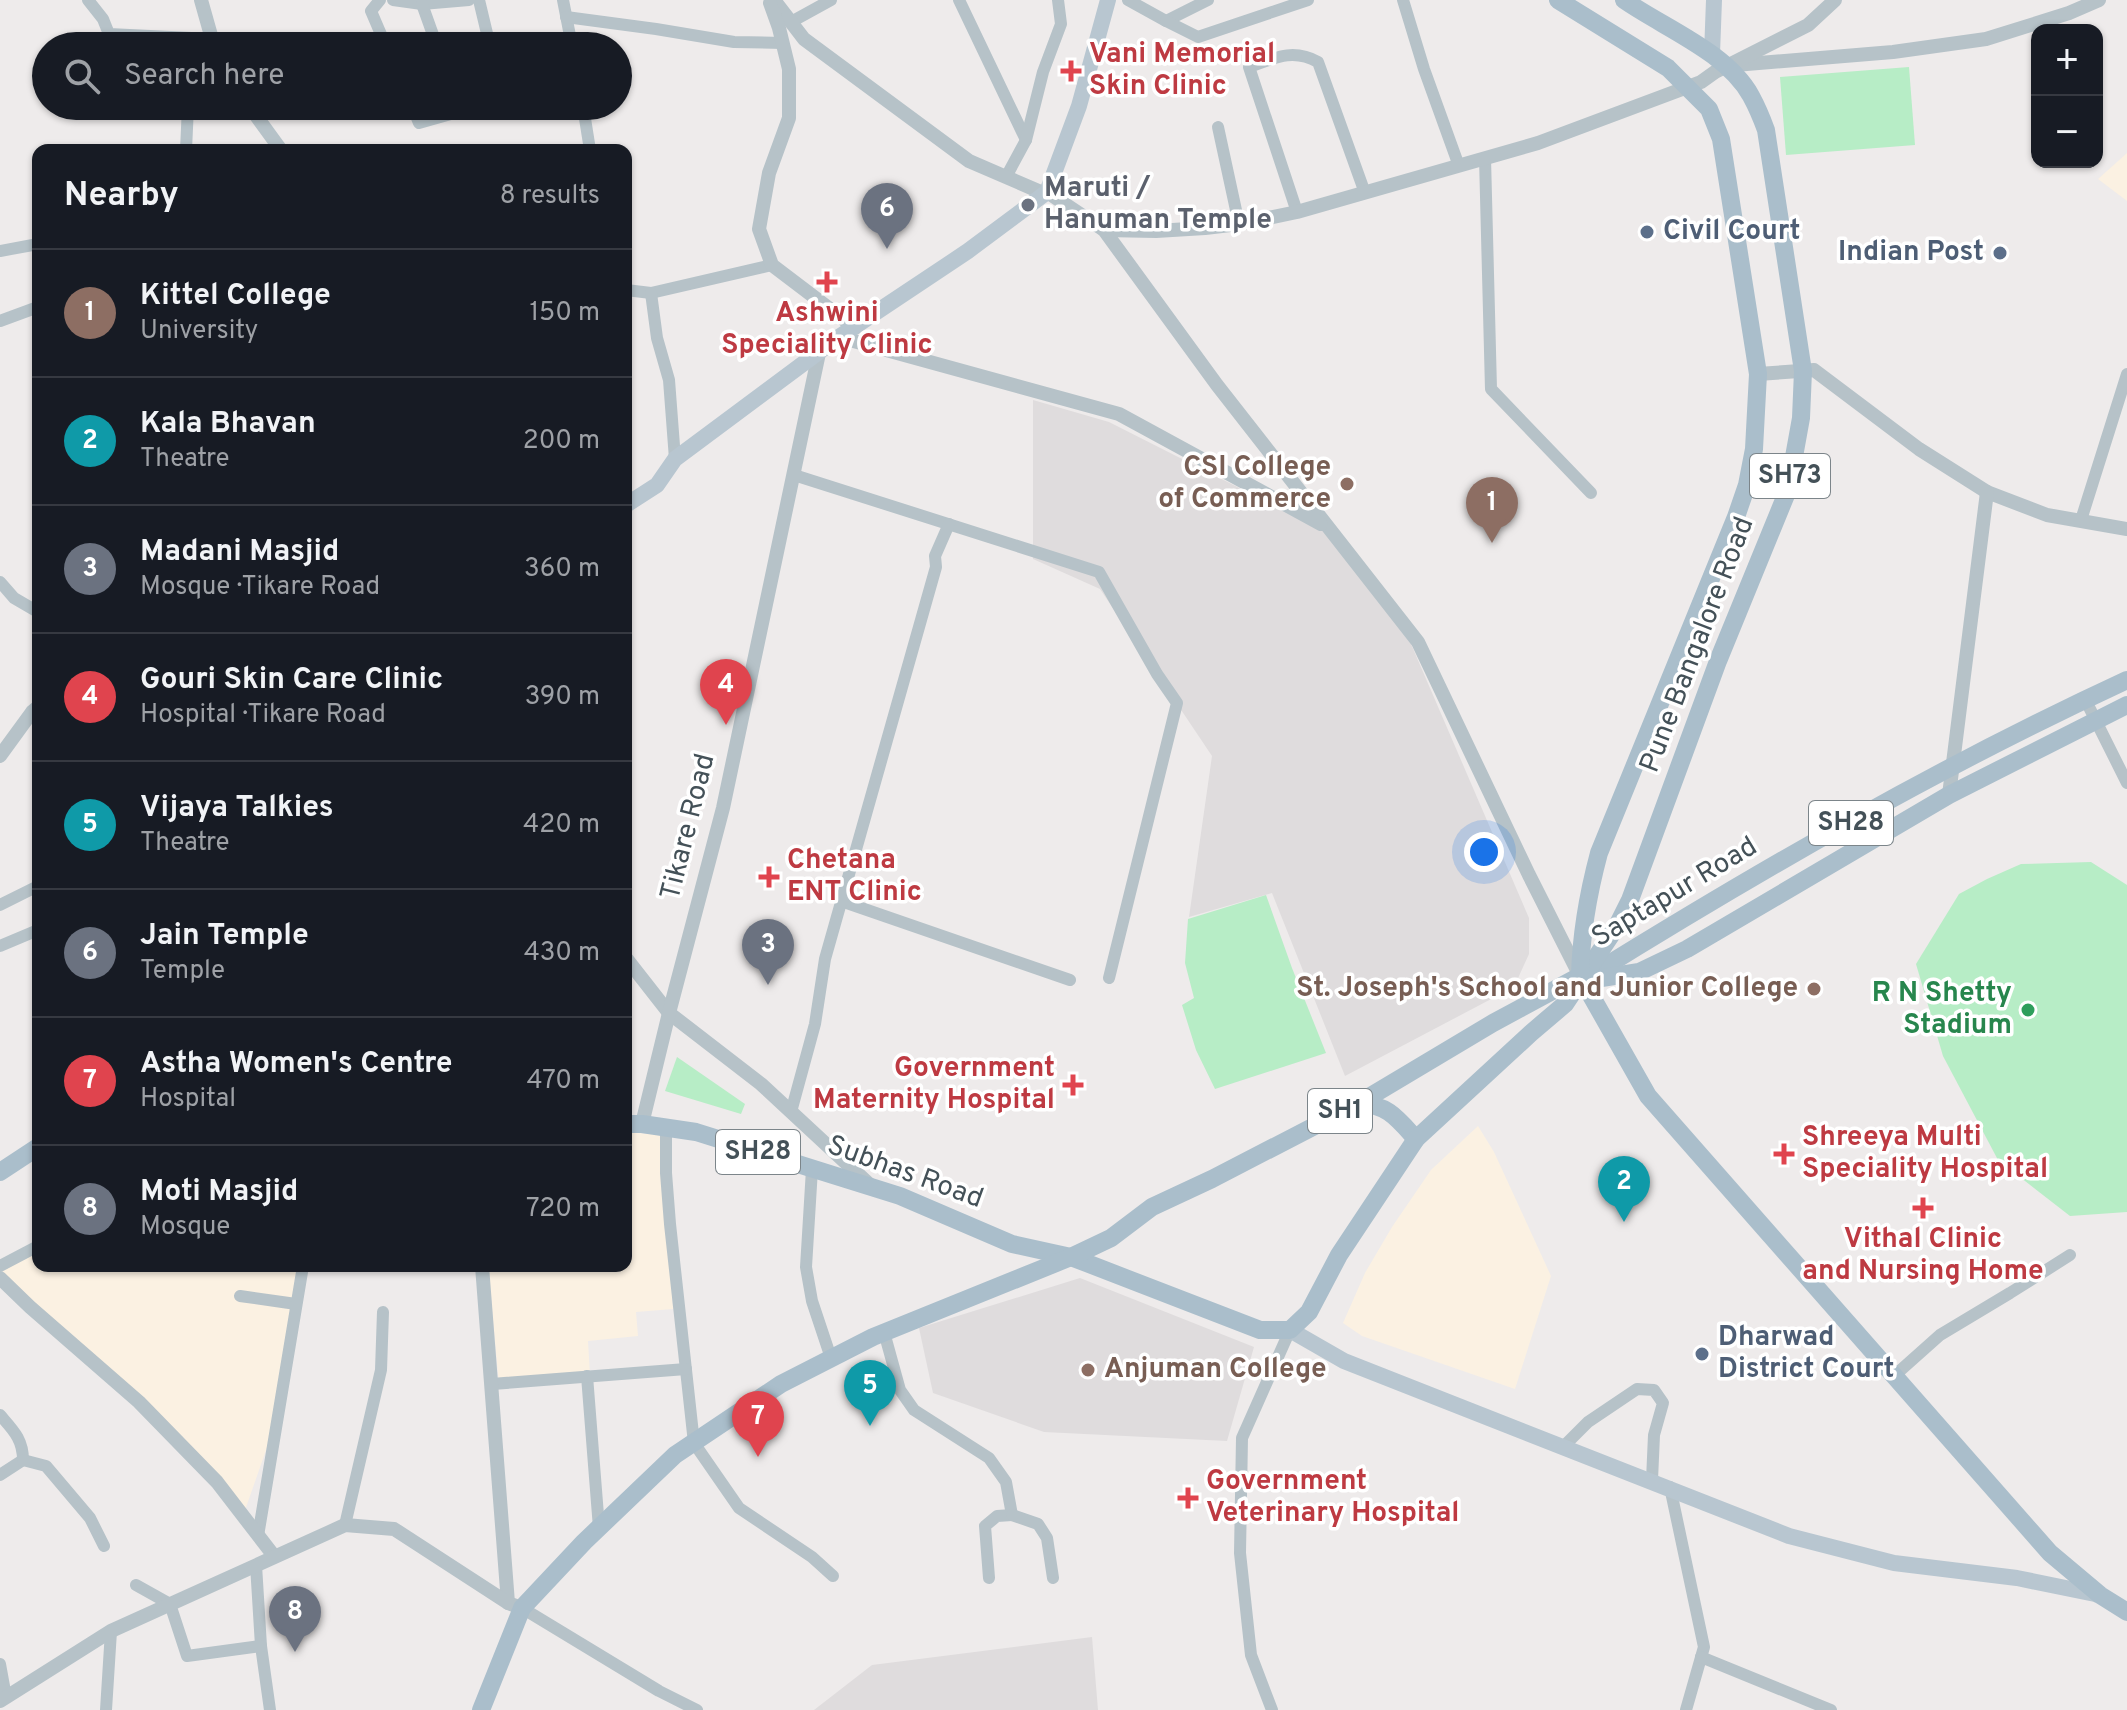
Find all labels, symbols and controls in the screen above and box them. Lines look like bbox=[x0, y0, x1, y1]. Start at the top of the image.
map controls bbox=[2031, 24, 2103, 168]
button: + bbox=[2031, 24, 2103, 96]
search box bbox=[32, 32, 632, 120]
place label: Vani Memorial Skin Clinic bbox=[1089, 37, 1275, 105]
icon: search bbox=[60, 54, 104, 98]
text: Search here bbox=[124, 58, 284, 95]
marker: Vani Memorial Skin Clinic bbox=[1060, 60, 1082, 82]
button: − bbox=[2031, 96, 2103, 168]
place label: Maruti / Hanuman Temple bbox=[1044, 171, 1272, 239]
text: Nearby bbox=[64, 175, 179, 218]
text: 8 results bbox=[500, 180, 600, 213]
pin: 6 bbox=[861, 183, 913, 249]
marker: Maruti / Hanuman Temple bbox=[1019, 196, 1037, 214]
place label: Civil Court bbox=[1663, 214, 1801, 250]
marker: Civil Court bbox=[1638, 223, 1656, 241]
place label: Indian Post bbox=[1838, 235, 1984, 271]
marker: Indian Post bbox=[1991, 244, 2009, 262]
marker: Ashwini Speciality Clinic bbox=[816, 271, 838, 293]
text: Kittel College bbox=[140, 278, 331, 315]
place label: Ashwini Speciality Clinic bbox=[721, 296, 933, 364]
text: 1 bbox=[85, 297, 95, 330]
text: 150 m bbox=[529, 297, 600, 330]
text: University bbox=[140, 315, 258, 348]
text: Kala Bhavan bbox=[140, 406, 316, 443]
text: 2 bbox=[82, 425, 98, 458]
text: 200 m bbox=[523, 425, 600, 458]
text: Theatre bbox=[140, 443, 230, 476]
place label: CSI College of Commerce bbox=[1158, 450, 1331, 518]
road number: SH73 bbox=[1750, 454, 1830, 498]
marker: CSI College of Commerce bbox=[1338, 475, 1356, 493]
pin: 1 bbox=[1466, 477, 1518, 543]
street label: Pune Bangalore Road bbox=[1633, 512, 1763, 778]
text: Madani Masjid bbox=[140, 534, 339, 571]
text: 3 bbox=[82, 553, 98, 586]
text: 360 m bbox=[524, 553, 600, 586]
text: Mosque · Tikare Road bbox=[140, 571, 380, 604]
pin: 4 bbox=[700, 659, 752, 725]
text: Gouri Skin Care Clinic bbox=[140, 662, 443, 699]
text: 4 bbox=[82, 681, 98, 714]
text: 390 m bbox=[525, 681, 600, 714]
text: Hospital · Tikare Road bbox=[140, 699, 386, 732]
street label: Tikare Road bbox=[653, 750, 725, 904]
text: Vijaya Talkies bbox=[140, 790, 333, 827]
road number: SH28 bbox=[1809, 801, 1893, 845]
text: 5 bbox=[82, 809, 98, 842]
text: 420 m bbox=[523, 809, 600, 842]
text: Theatre bbox=[140, 827, 230, 860]
street label: Saptapur Road bbox=[1586, 829, 1764, 957]
your location bbox=[1464, 832, 1504, 872]
place label: Chetana ENT Clinic bbox=[787, 843, 922, 911]
marker: Chetana ENT Clinic bbox=[758, 866, 780, 888]
text: Jain Temple bbox=[140, 918, 309, 955]
pin: 3 bbox=[742, 919, 794, 985]
text: 6 bbox=[82, 937, 98, 970]
text: 430 m bbox=[524, 937, 600, 970]
text: Temple bbox=[140, 955, 225, 988]
place label: St. Joseph's School and Junior College bbox=[1296, 971, 1798, 1007]
place label: R N Shetty Stadium bbox=[1872, 976, 2012, 1044]
marker: St. Joseph's School and Junior College bbox=[1805, 980, 1823, 998]
marker: R N Shetty Stadium bbox=[2019, 1001, 2037, 1019]
text: Astha Women's Centre bbox=[140, 1046, 452, 1083]
place label: Government Maternity Hospital bbox=[813, 1051, 1055, 1119]
text: 7 bbox=[83, 1065, 97, 1098]
text: 470 m bbox=[526, 1065, 600, 1098]
marker: Government Maternity Hospital bbox=[1062, 1074, 1084, 1096]
text: Hospital bbox=[140, 1083, 236, 1116]
road number: SH1 bbox=[1308, 1089, 1372, 1133]
place label: Shreeya Multi Speciality Hospital bbox=[1802, 1120, 2048, 1188]
street label: Subhas Road bbox=[822, 1128, 988, 1218]
road number: SH28 bbox=[716, 1130, 800, 1174]
marker: Shreeya Multi Speciality Hospital bbox=[1773, 1143, 1795, 1165]
pin: 2 bbox=[1598, 1156, 1650, 1222]
text: Moti Masjid bbox=[140, 1174, 298, 1211]
text: 8 bbox=[82, 1193, 98, 1226]
text: 720 m bbox=[526, 1193, 600, 1226]
marker: Vithal Clinic and Nursing Home bbox=[1912, 1197, 1934, 1219]
text: Mosque bbox=[140, 1211, 230, 1244]
place label: Vithal Clinic and Nursing Home bbox=[1802, 1222, 2044, 1290]
place label: Dharwad District Court bbox=[1718, 1320, 1895, 1388]
marker: Dharwad District Court bbox=[1693, 1345, 1711, 1363]
place label: Anjuman College bbox=[1104, 1352, 1327, 1388]
pin: 5 bbox=[844, 1360, 896, 1426]
marker: Anjuman College bbox=[1079, 1361, 1097, 1379]
pin: 7 bbox=[732, 1391, 784, 1457]
place label: Government Veterinary Hospital bbox=[1206, 1464, 1459, 1532]
marker: Government Veterinary Hospital bbox=[1177, 1487, 1199, 1509]
pin: 8 bbox=[269, 1586, 321, 1652]

